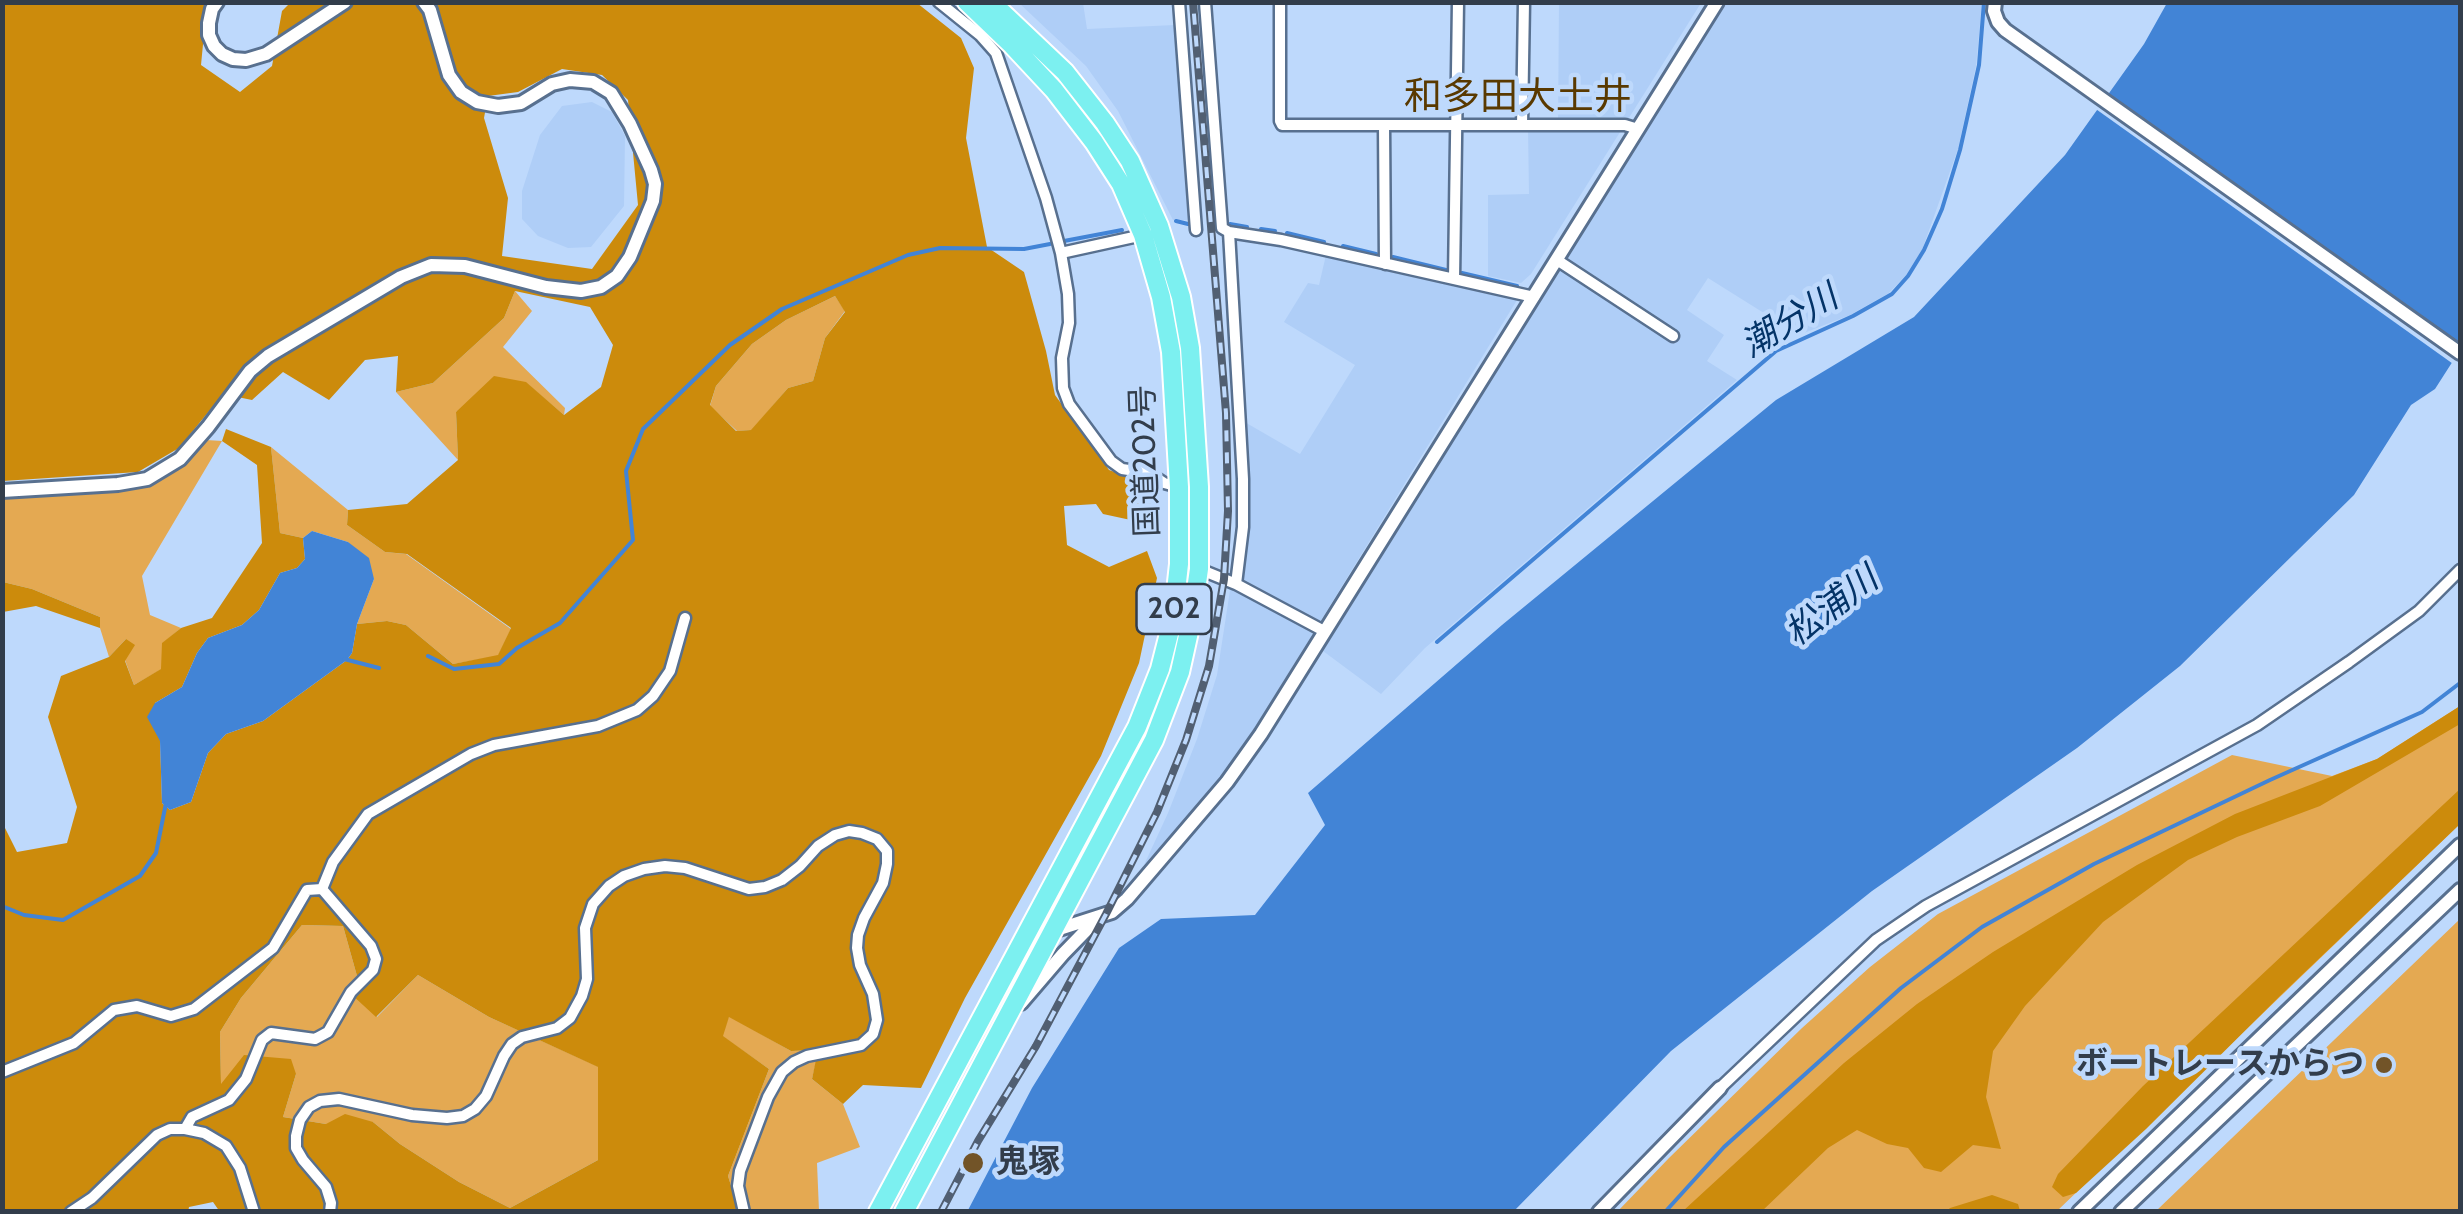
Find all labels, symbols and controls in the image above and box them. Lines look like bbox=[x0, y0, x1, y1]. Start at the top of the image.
district label: 和多田大土井 bbox=[1404, 75, 1632, 121]
water label: 潮分川 bbox=[1734, 277, 1846, 367]
street label: 国道202号 bbox=[1124, 384, 1168, 538]
water label: 松浦川 bbox=[1777, 559, 1887, 655]
road number: 202 bbox=[1136, 584, 1212, 634]
place label: ボートレースからつ bbox=[2076, 1046, 2364, 1084]
marker: ボートレースからつ bbox=[2373, 1054, 2395, 1076]
place label: 鬼塚 bbox=[996, 1144, 1060, 1182]
marker: 鬼塚 bbox=[960, 1150, 986, 1176]

